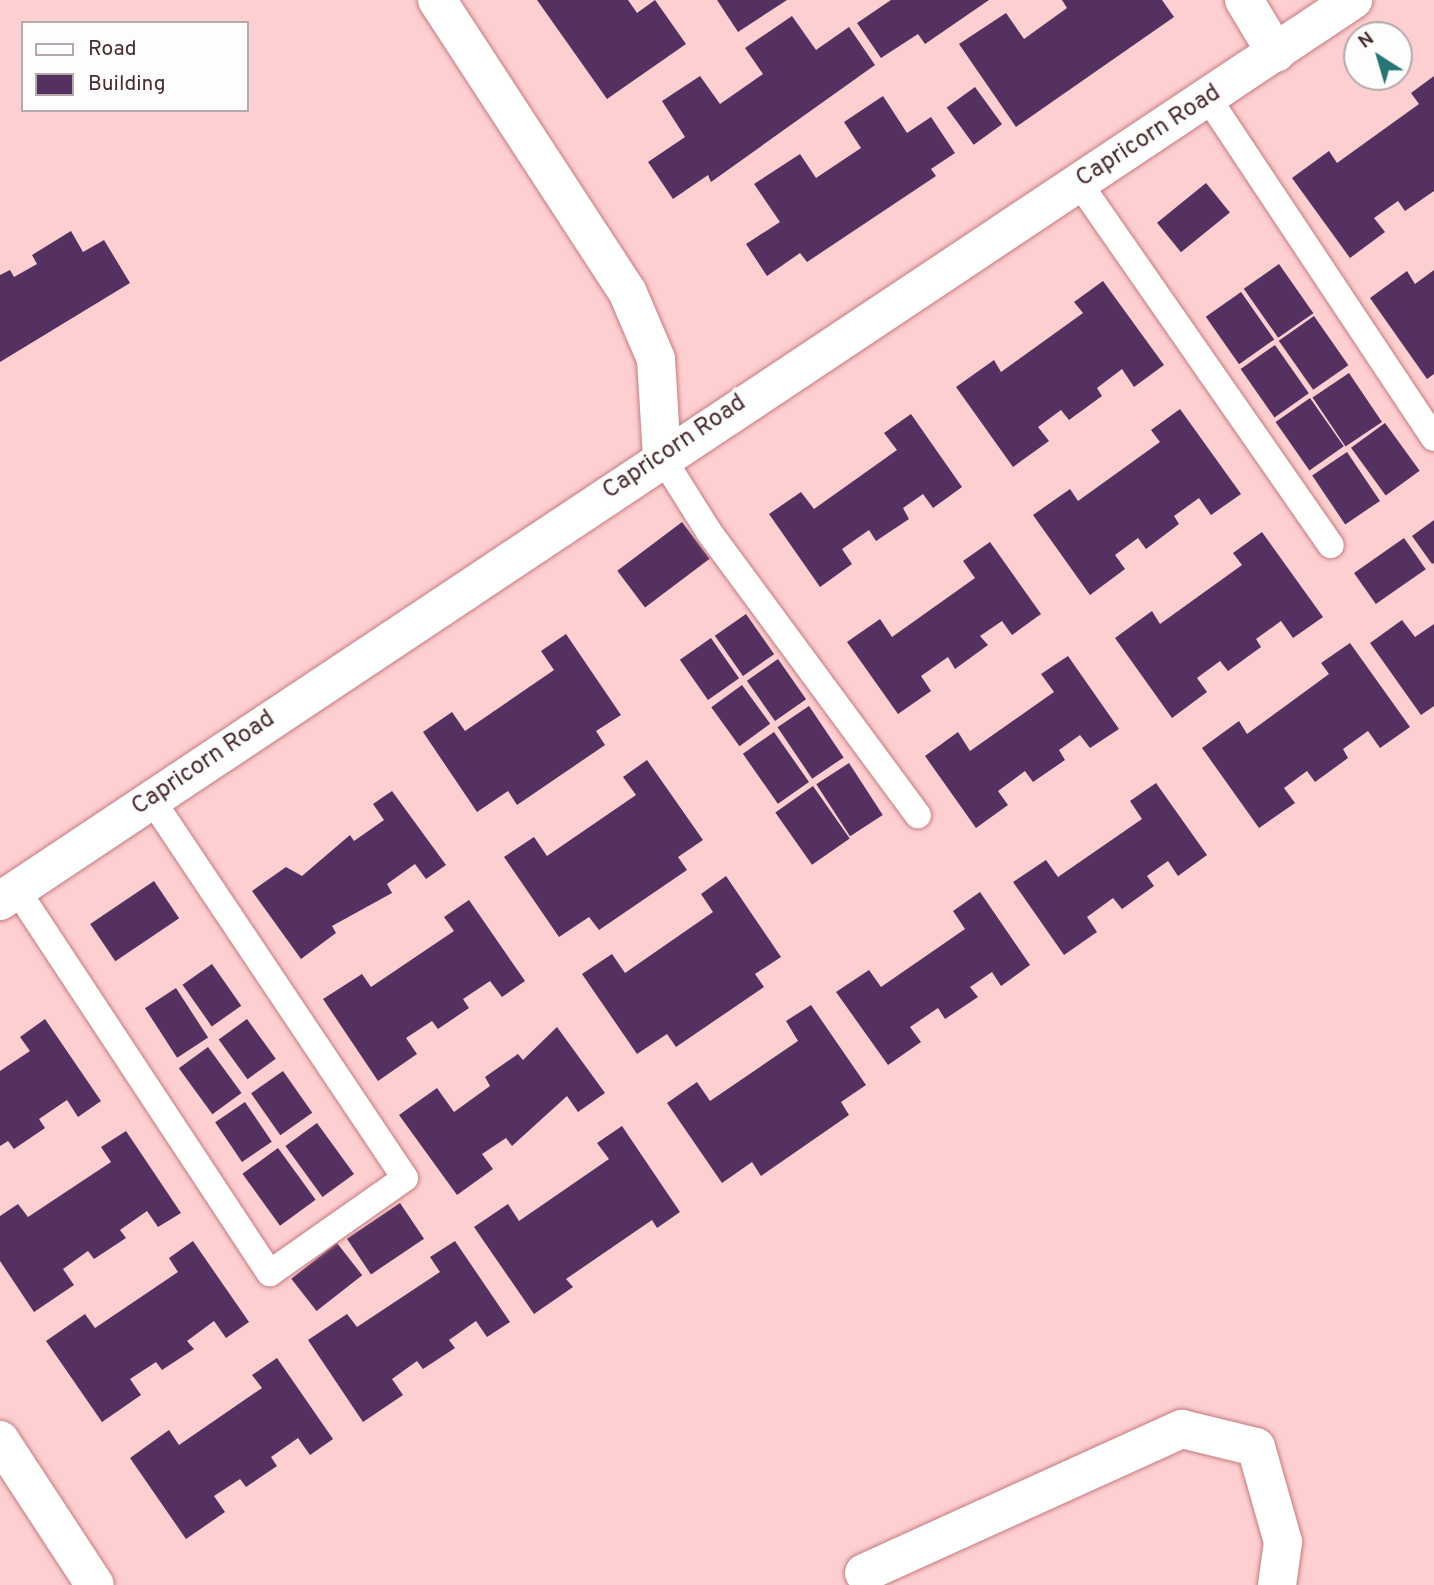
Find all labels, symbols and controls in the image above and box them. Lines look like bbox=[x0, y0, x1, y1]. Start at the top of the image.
legend bbox=[21, 21, 248, 112]
north arrow bbox=[1343, 21, 1413, 91]
text: N bbox=[1354, 27, 1379, 55]
text: Road bbox=[88, 36, 137, 63]
text: Building bbox=[88, 71, 166, 98]
street label: Capricorn Road bbox=[1071, 80, 1227, 194]
street label: Capricorn Road bbox=[598, 389, 752, 507]
street label: Capricorn Road bbox=[127, 705, 281, 823]

